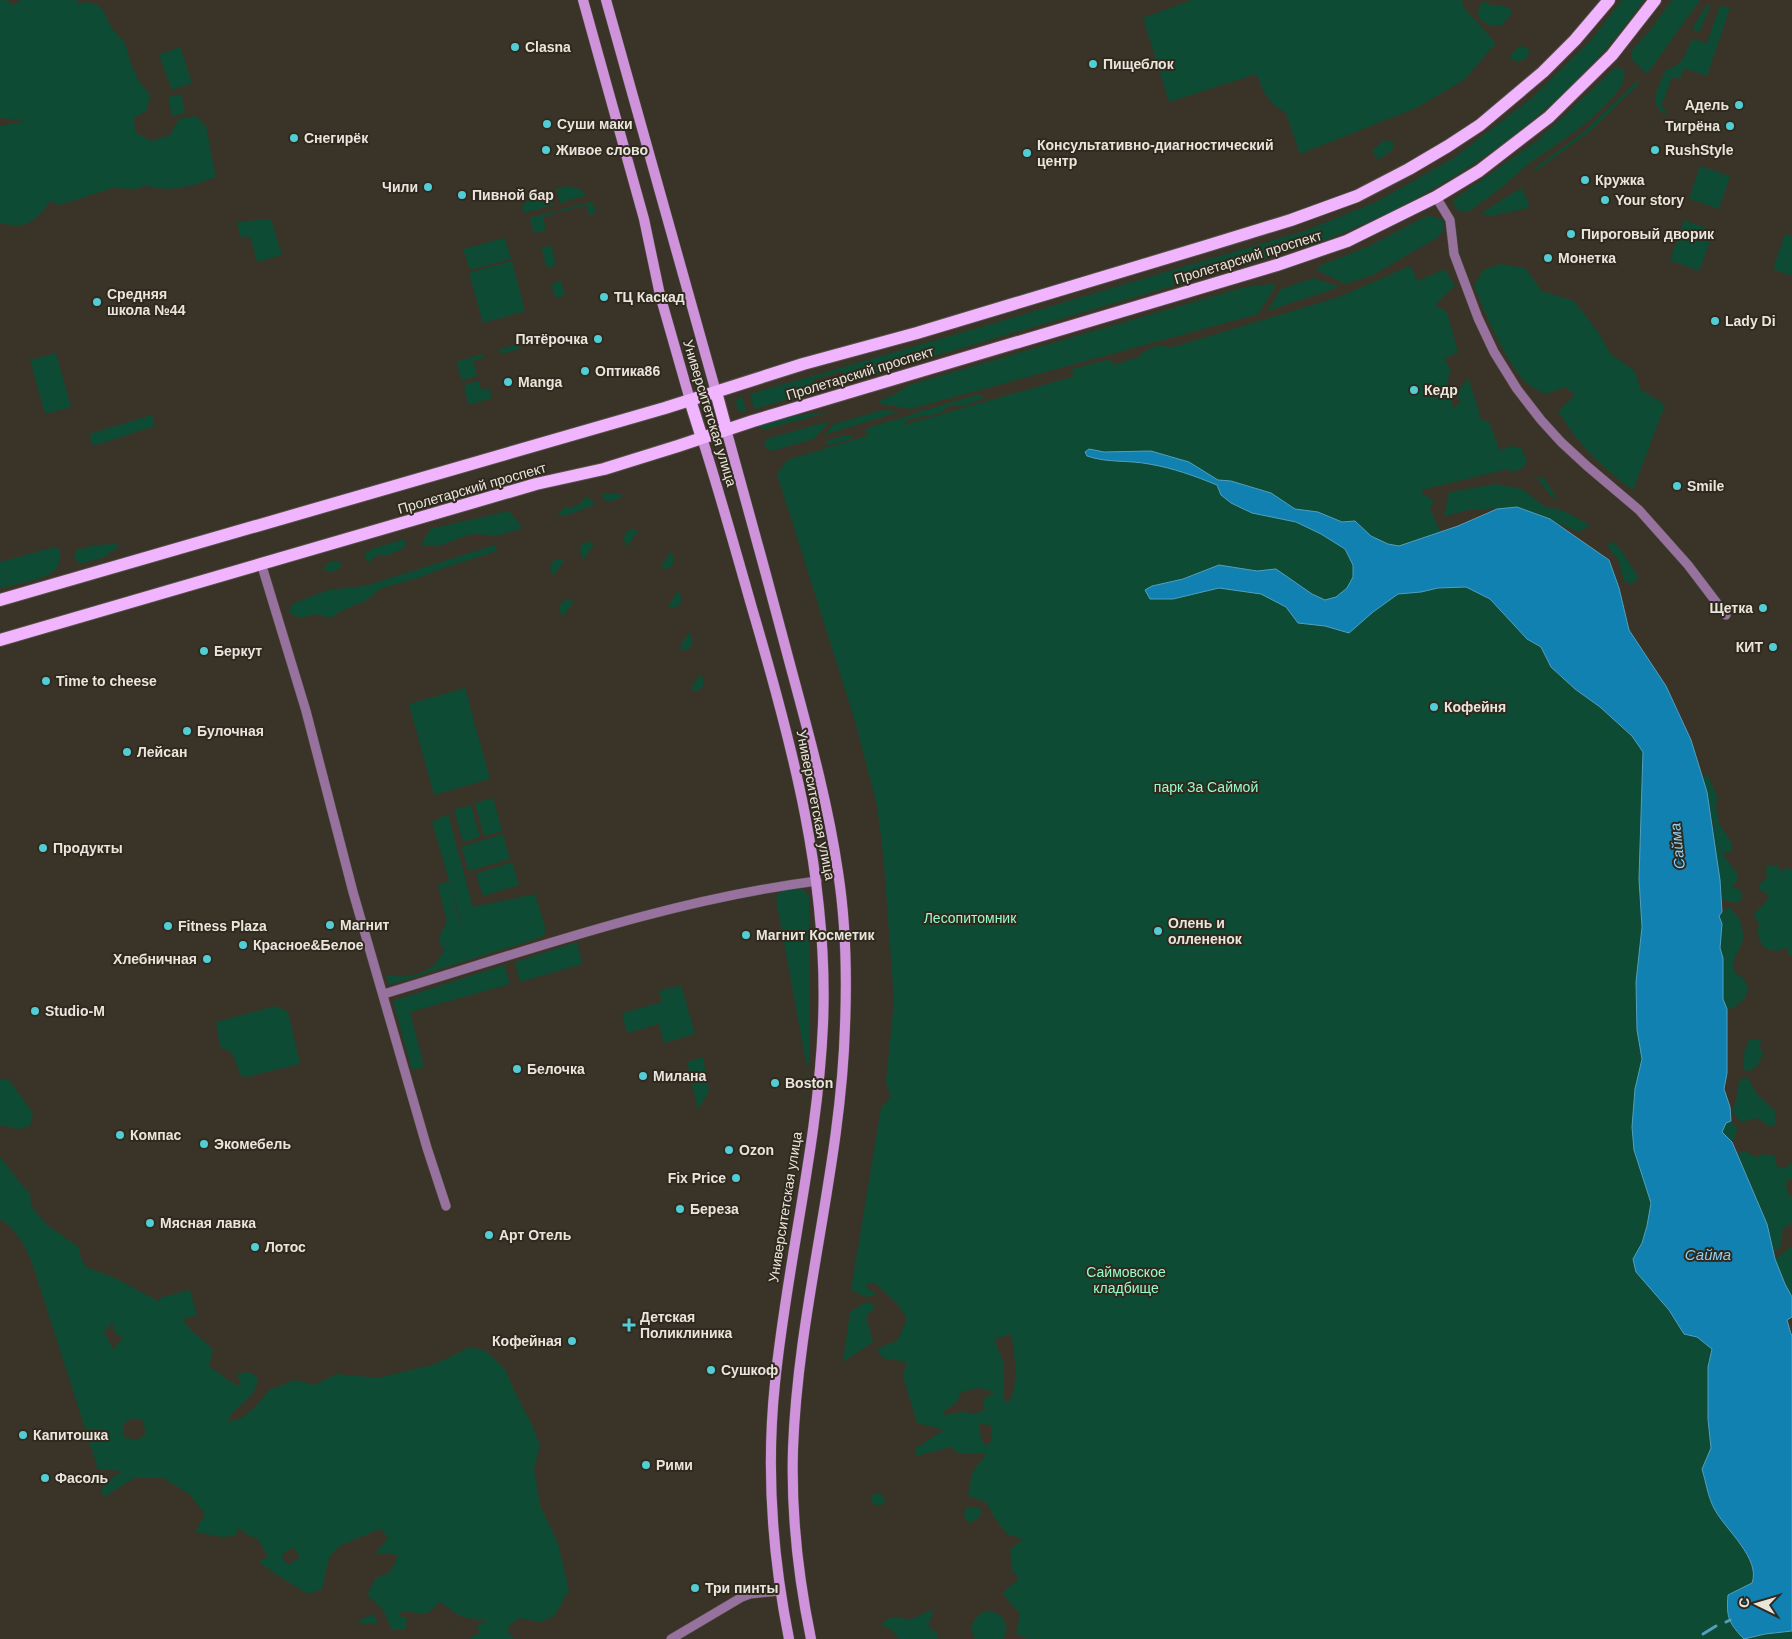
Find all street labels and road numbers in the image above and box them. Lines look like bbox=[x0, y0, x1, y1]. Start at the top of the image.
street label: Пролетарский проспект bbox=[1172, 227, 1324, 287]
street label: Университетская улица bbox=[680, 338, 740, 488]
street label: Пролетарский проспект bbox=[784, 343, 936, 403]
street label: Пролетарский проспект bbox=[396, 459, 549, 517]
street label: Университетская улица bbox=[794, 729, 838, 882]
street label: Университетская улица bbox=[765, 1130, 805, 1284]

